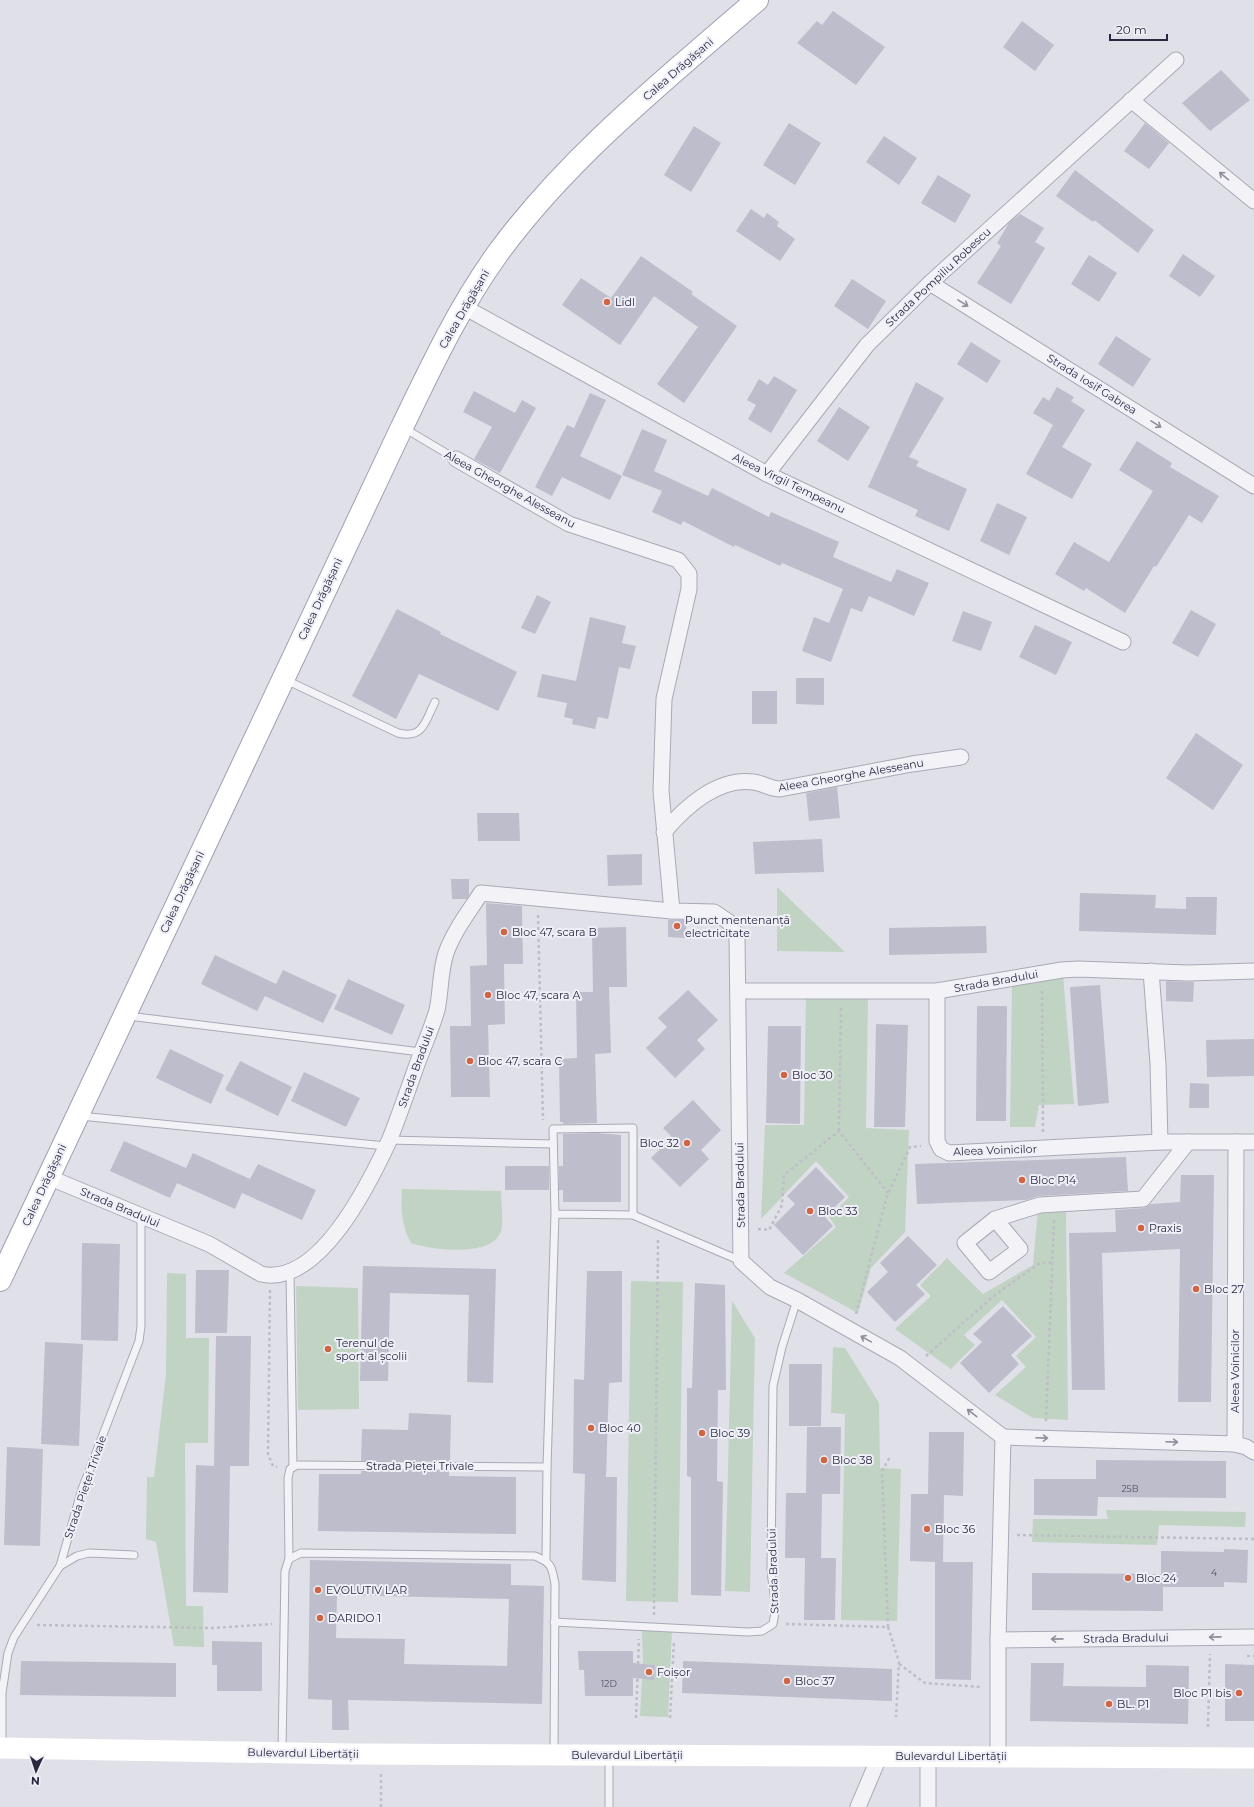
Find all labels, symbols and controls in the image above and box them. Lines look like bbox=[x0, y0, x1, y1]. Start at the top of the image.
scale bar bbox=[1110, 16, 1167, 42]
text: 20 m bbox=[1116, 22, 1147, 37]
street label: Calea Drăgășani bbox=[640, 35, 716, 103]
one-way arrow bbox=[1218, 172, 1229, 180]
street label: Strada Pompiliu Robescu bbox=[882, 224, 994, 330]
street label: Calea Drăgășani bbox=[436, 267, 492, 351]
place label: Lidl bbox=[615, 295, 635, 309]
marker: Lidl bbox=[602, 297, 612, 307]
one-way arrow bbox=[957, 300, 969, 308]
street label: Strada Iosif Gabrea bbox=[1044, 351, 1140, 417]
one-way arrow bbox=[1150, 421, 1162, 429]
street label: Aleea Gheorghe Alesseanu bbox=[442, 447, 578, 531]
street label: Aleea Virgil Tempeanu bbox=[730, 450, 848, 516]
street label: Calea Drăgășani bbox=[295, 556, 345, 642]
street label: Aleea Gheorghe Alesseanu bbox=[777, 755, 925, 795]
street label: Calea Drăgășani bbox=[157, 849, 207, 935]
place label: Punct mentenanță electricitate bbox=[685, 913, 790, 940]
marker: Punct mentenanță electricitate bbox=[672, 921, 682, 931]
place label: Bloc 47, scara B bbox=[512, 925, 597, 939]
marker: Bloc 47, scara B bbox=[499, 927, 509, 937]
street label: Strada Bradului bbox=[953, 967, 1039, 995]
place label: Bloc 47, scara A bbox=[496, 988, 580, 1002]
marker: Bloc 47, scara A bbox=[483, 990, 493, 1000]
street label: Strada Bradului bbox=[395, 1024, 437, 1110]
place label: Bloc 47, scara C bbox=[478, 1054, 562, 1068]
marker: Bloc 47, scara C bbox=[465, 1056, 475, 1066]
place label: Bloc 30 bbox=[792, 1068, 833, 1082]
marker: Bloc 30 bbox=[779, 1070, 789, 1080]
place label: Bloc 32 bbox=[639, 1136, 679, 1150]
marker: Bloc 32 bbox=[682, 1138, 692, 1148]
street label: Calea Drăgășani bbox=[19, 1142, 69, 1228]
street label: Strada Bradului bbox=[732, 1142, 748, 1228]
street label: Aleea Voinicilor bbox=[953, 1142, 1037, 1158]
place label: Bloc P14 bbox=[1030, 1173, 1077, 1187]
marker: Bloc P14 bbox=[1017, 1175, 1027, 1185]
street label: Strada Bradului bbox=[78, 1184, 162, 1230]
place label: Bloc 33 bbox=[818, 1204, 858, 1218]
marker: Bloc 33 bbox=[805, 1206, 815, 1216]
place label: Praxis bbox=[1149, 1221, 1182, 1235]
marker: Praxis bbox=[1136, 1223, 1146, 1233]
place label: Bloc 27 bbox=[1204, 1282, 1244, 1296]
marker: Bloc 27 bbox=[1191, 1284, 1201, 1294]
street label: Aleea Voinicilor bbox=[1228, 1329, 1242, 1413]
one-way arrow bbox=[860, 1334, 872, 1342]
place label: Terenul de sport al școlii bbox=[336, 1336, 407, 1363]
marker: Terenul de sport al școlii bbox=[323, 1344, 333, 1354]
one-way arrow bbox=[967, 1409, 978, 1418]
place label: Bloc 40 bbox=[599, 1421, 641, 1435]
marker: Bloc 40 bbox=[586, 1423, 596, 1433]
place label: Bloc 39 bbox=[710, 1426, 750, 1440]
marker: Bloc 39 bbox=[697, 1428, 707, 1438]
street label: Strada Pieței Trivale bbox=[61, 1433, 109, 1540]
one-way arrow bbox=[1035, 1435, 1048, 1442]
one-way arrow bbox=[1165, 1438, 1178, 1446]
place label: Bloc 38 bbox=[832, 1453, 872, 1467]
marker: Bloc 38 bbox=[819, 1455, 829, 1465]
street label: Strada Pieței Trivale bbox=[366, 1459, 474, 1473]
house number: 25B bbox=[1122, 1483, 1139, 1494]
place label: Bloc 36 bbox=[935, 1522, 975, 1536]
marker: Bloc 36 bbox=[922, 1524, 932, 1534]
street label: Strada Bradului bbox=[765, 1528, 781, 1614]
house number: 4 bbox=[1211, 1567, 1217, 1578]
place label: Bloc 24 bbox=[1136, 1571, 1177, 1585]
marker: Bloc 24 bbox=[1123, 1573, 1133, 1583]
place label: EVOLUTIV LAR bbox=[326, 1583, 407, 1597]
marker: EVOLUTIV LAR bbox=[313, 1585, 323, 1595]
place label: DARIDO 1 bbox=[328, 1611, 381, 1625]
marker: DARIDO 1 bbox=[315, 1613, 325, 1623]
street label: Strada Bradului bbox=[1083, 1630, 1169, 1646]
one-way arrow bbox=[1209, 1634, 1222, 1641]
one-way arrow bbox=[1051, 1635, 1064, 1643]
place label: Foișor bbox=[657, 1665, 690, 1679]
marker: Foișor bbox=[644, 1667, 654, 1677]
place label: Bloc 37 bbox=[795, 1674, 835, 1688]
marker: Bloc 37 bbox=[782, 1676, 792, 1686]
house number: 12D bbox=[601, 1678, 617, 1689]
place label: Bloc P1 bis bbox=[1173, 1686, 1232, 1700]
marker: Bloc P1 bis bbox=[1234, 1688, 1244, 1698]
place label: BL. P1 bbox=[1117, 1697, 1149, 1711]
marker: BL. P1 bbox=[1104, 1699, 1114, 1709]
street label: Bulevardul Libertății bbox=[247, 1745, 359, 1761]
street label: Bulevardul Libertății bbox=[571, 1748, 683, 1762]
street label: Bulevardul Libertății bbox=[895, 1749, 1007, 1763]
north arrow bbox=[16, 1751, 56, 1791]
text: N bbox=[31, 1774, 40, 1788]

